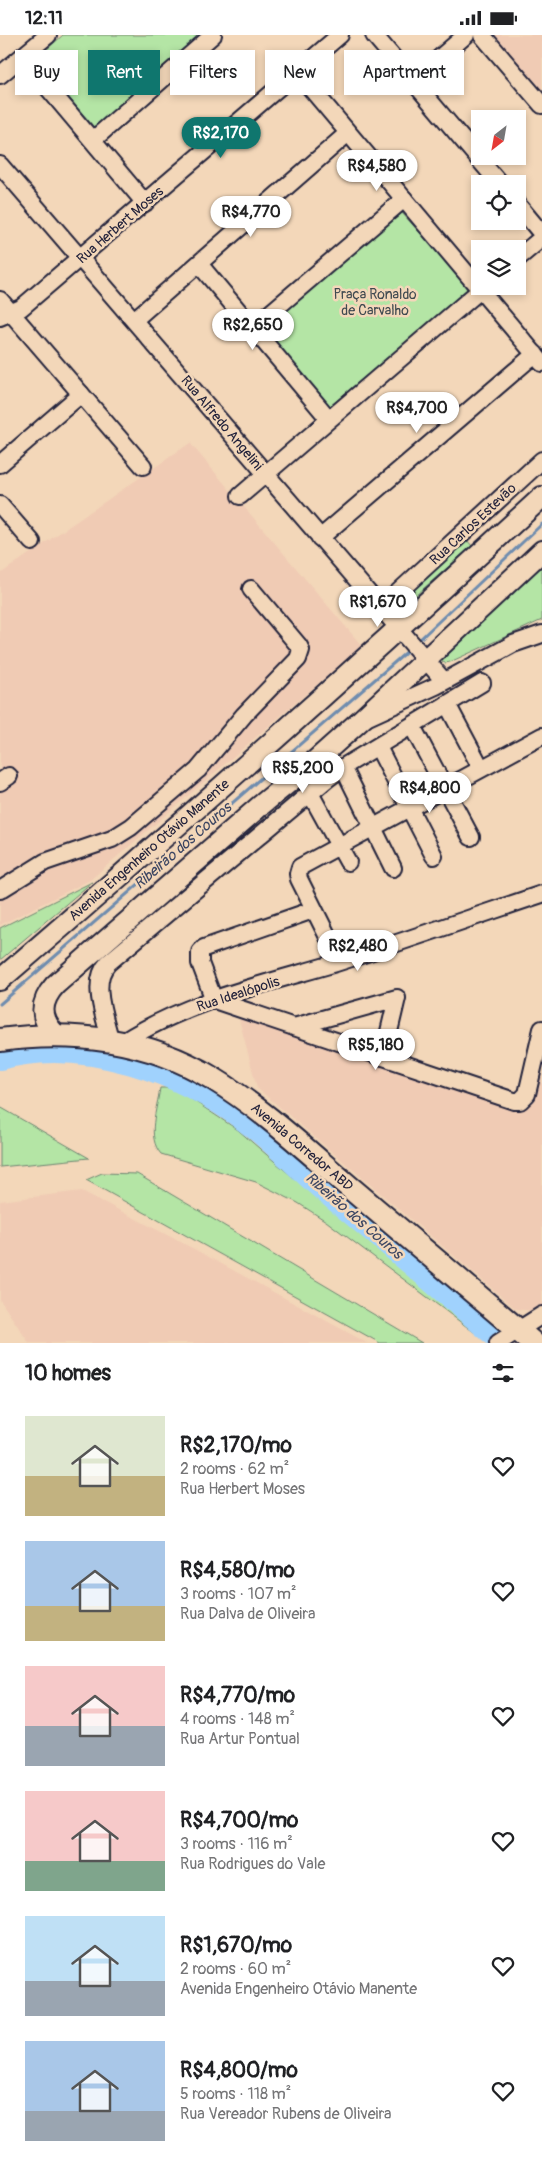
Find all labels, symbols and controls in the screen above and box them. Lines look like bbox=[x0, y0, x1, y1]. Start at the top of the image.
text: 12:11 bbox=[25, 6, 63, 30]
chip: Buy bbox=[15, 50, 78, 95]
chip: Rent bbox=[88, 50, 160, 95]
chip: Filters bbox=[170, 50, 255, 95]
chip: New bbox=[265, 50, 334, 95]
chip: Apartment bbox=[344, 50, 464, 95]
north arrow bbox=[471, 110, 526, 165]
map controls bbox=[471, 110, 526, 295]
pin: R$2,170 bbox=[175, 117, 267, 159]
text: R$2,170 bbox=[193, 123, 249, 143]
pin: R$4,580 bbox=[331, 149, 423, 192]
text: R$4,580 bbox=[348, 156, 406, 176]
button: locate bbox=[471, 175, 526, 230]
street label: Rua Herbert Moses bbox=[73, 182, 167, 267]
pin: R$4,770 bbox=[205, 195, 297, 238]
text: R$4,770 bbox=[221, 202, 281, 222]
button: layers bbox=[471, 240, 526, 295]
park label: Praça Ronaldo de Carvalho bbox=[333, 286, 417, 319]
pin: R$2,650 bbox=[207, 309, 299, 351]
text: R$2,650 bbox=[223, 315, 283, 335]
street label: Rua Alfredo Angelini bbox=[177, 372, 267, 474]
pin: R$4,700 bbox=[371, 391, 463, 434]
text: R$4,700 bbox=[386, 398, 448, 418]
street label: Rua Carlos Estevão bbox=[426, 479, 520, 568]
pin: R$1,670 bbox=[332, 585, 424, 628]
text: R$1,670 bbox=[350, 592, 406, 612]
pin: R$5,200 bbox=[257, 751, 349, 794]
text: R$5,200 bbox=[272, 758, 334, 778]
pin: R$4,800 bbox=[384, 771, 476, 814]
street label: Avenida Engenheiro Otávio Manente bbox=[65, 775, 233, 924]
text: R$4,800 bbox=[399, 778, 461, 798]
water label: Ribeirão dos Couros bbox=[130, 797, 237, 893]
pin: R$2,480 bbox=[312, 929, 404, 972]
text: R$2,480 bbox=[328, 936, 388, 956]
street label: Rua Idealópolis bbox=[194, 972, 282, 1015]
pin: R$5,180 bbox=[330, 1029, 422, 1071]
text: R$5,180 bbox=[348, 1035, 404, 1055]
street label: Avenida Corredor ABD bbox=[247, 1099, 357, 1195]
water label: Ribeirão dos Couros bbox=[301, 1169, 408, 1265]
icon: filters bbox=[489, 1359, 517, 1387]
text: 10 homes bbox=[25, 1360, 111, 1387]
text: R$2,170/mo bbox=[180, 1432, 292, 1459]
icon: home bbox=[65, 1436, 125, 1496]
icon: heart bbox=[489, 1452, 517, 1480]
text: 2 rooms · 62 m² bbox=[180, 1459, 289, 1479]
text: Rua Herbert Moses bbox=[180, 1479, 305, 1499]
text: R$4,580/mo bbox=[180, 1557, 295, 1584]
icon: home bbox=[65, 1561, 125, 1621]
icon: heart bbox=[489, 1577, 517, 1605]
text: 3 rooms · 107 m² bbox=[180, 1584, 297, 1604]
text: Rua Dalva de Oliveira bbox=[180, 1604, 315, 1624]
text: R$4,770/mo bbox=[180, 1682, 295, 1709]
icon: home bbox=[65, 1686, 125, 1746]
icon: heart bbox=[489, 1702, 517, 1730]
text: 4 rooms · 148 m² bbox=[180, 1709, 295, 1729]
text: Rua Artur Pontual bbox=[180, 1729, 300, 1749]
text: R$4,700/mo bbox=[180, 1807, 298, 1834]
icon: home bbox=[65, 1811, 125, 1871]
icon: heart bbox=[489, 1827, 517, 1855]
text: 3 rooms · 116 m² bbox=[180, 1834, 293, 1854]
text: Rua Rodrigues do Vale bbox=[180, 1854, 325, 1874]
text: R$1,670/mo bbox=[180, 1932, 292, 1959]
icon: home bbox=[65, 1936, 125, 1996]
icon: heart bbox=[489, 1952, 517, 1980]
text: 2 rooms · 60 m² bbox=[180, 1959, 291, 1979]
text: Avenida Engenheiro Otávio Manente bbox=[180, 1979, 417, 1999]
text: R$4,800/mo bbox=[180, 2057, 298, 2084]
icon: home bbox=[65, 2061, 125, 2121]
icon: heart bbox=[489, 2077, 517, 2105]
text: 5 rooms · 118 m² bbox=[180, 2084, 291, 2104]
text: Rua Vereador Rubens de Oliveira bbox=[180, 2104, 392, 2124]

